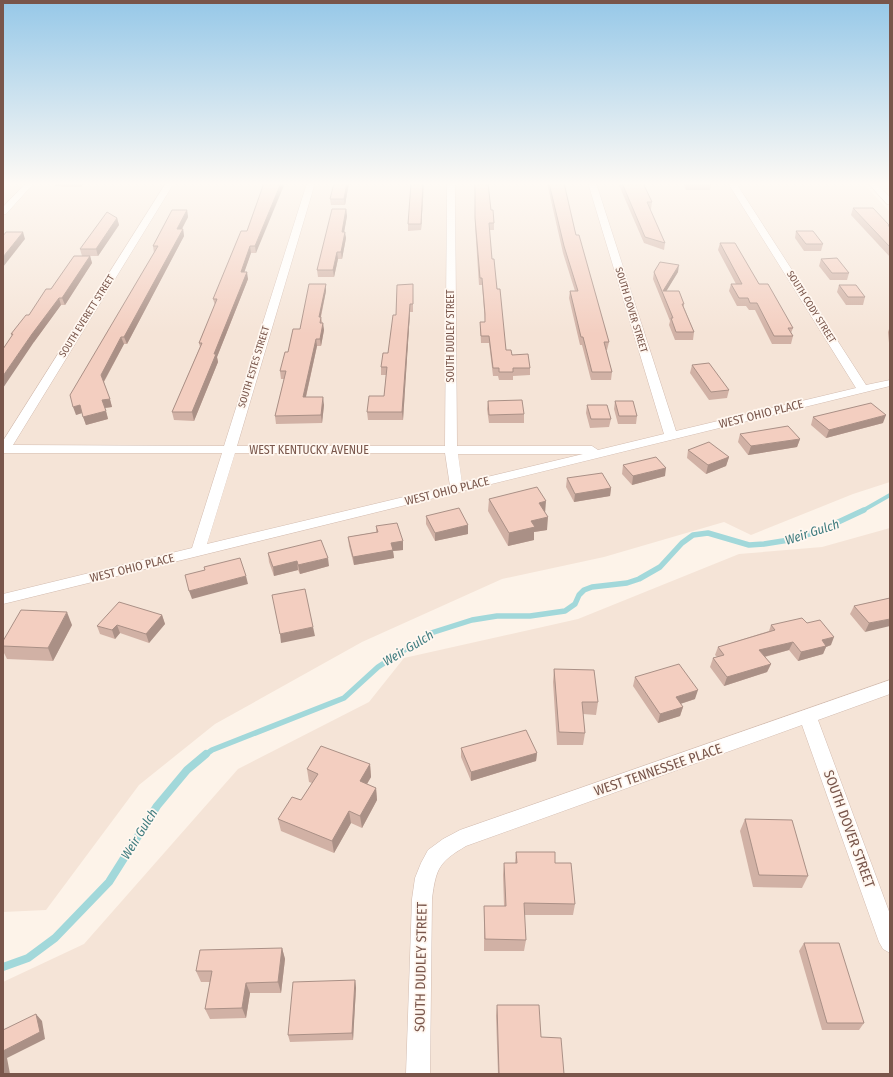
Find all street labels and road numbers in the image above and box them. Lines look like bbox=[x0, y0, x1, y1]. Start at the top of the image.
street label: SOUTH DOVER STREET bbox=[612, 266, 650, 354]
street label: SOUTH CODY STREET bbox=[784, 269, 838, 346]
street label: SOUTH EVERETT STREET bbox=[57, 272, 118, 360]
street label: SOUTH DUDLEY STREET bbox=[445, 289, 457, 382]
street label: SOUTH ESTES STREET bbox=[236, 324, 272, 409]
street label: WEST OHIO PLACE bbox=[717, 397, 805, 431]
street label: WEST KENTUCKY AVENUE bbox=[249, 443, 369, 457]
street label: WEST OHIO PLACE bbox=[403, 474, 491, 508]
street label: WEST OHIO PLACE bbox=[88, 551, 176, 585]
street label: WEST TENNESSEE PLACE bbox=[592, 740, 725, 800]
street label: SOUTH DOVER STREET bbox=[820, 768, 878, 891]
street label: SOUTH DUDLEY STREET bbox=[411, 901, 431, 1032]

